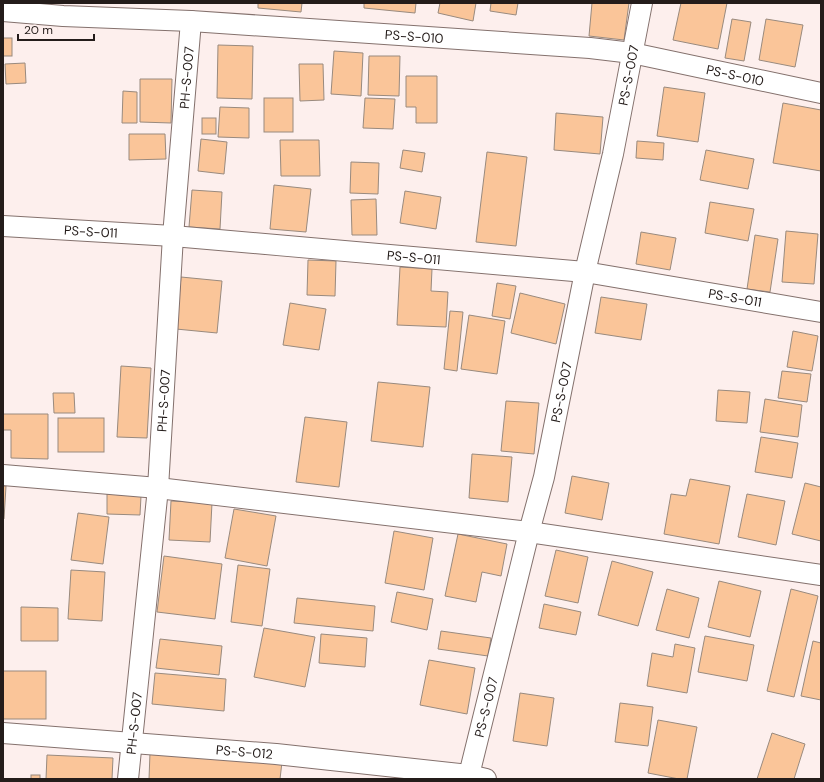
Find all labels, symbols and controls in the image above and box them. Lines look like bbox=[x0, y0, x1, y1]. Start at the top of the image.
scale bar bbox=[18, 16, 94, 42]
text: 20 m bbox=[24, 22, 53, 38]
street label: PS-S-010 bbox=[384, 26, 444, 47]
street label: PS-S-007 bbox=[614, 43, 642, 107]
street label: PH-S-007 bbox=[175, 46, 197, 109]
street label: PS-S-010 bbox=[705, 60, 766, 89]
street label: PS-S-011 bbox=[64, 221, 118, 241]
street label: PS-S-011 bbox=[386, 246, 441, 268]
street label: PS-S-011 bbox=[707, 285, 763, 310]
street label: PS-S-007 bbox=[547, 360, 575, 424]
street label: PH-S-007 bbox=[153, 369, 174, 432]
street label: PS-S-007 bbox=[470, 675, 501, 739]
street label: PH-S-007 bbox=[122, 691, 145, 755]
street label: PS-S-012 bbox=[215, 741, 273, 762]

